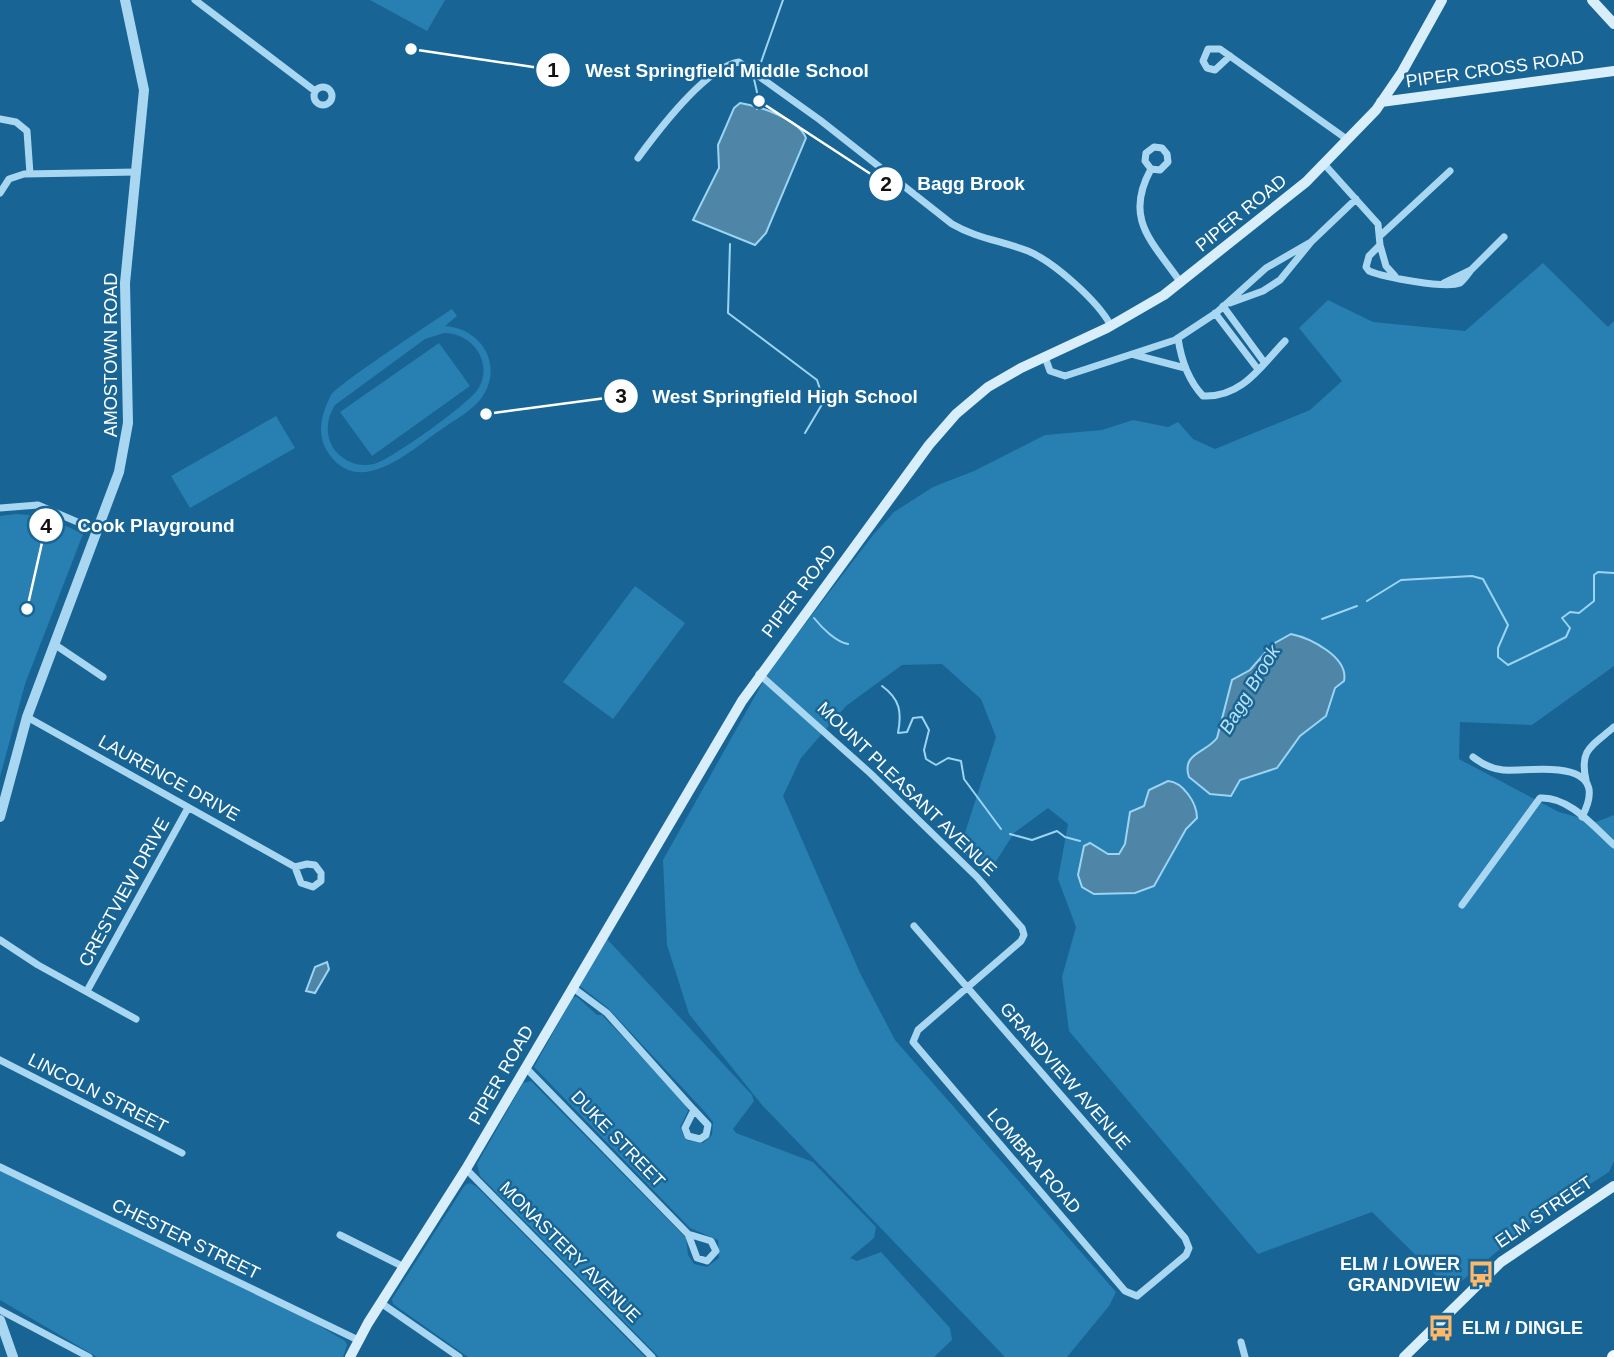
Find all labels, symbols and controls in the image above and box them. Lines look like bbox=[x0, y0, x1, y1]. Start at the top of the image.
street label: PIPER CROSS ROAD bbox=[1404, 47, 1586, 91]
callout: West Springfield Middle School bbox=[536, 50, 882, 90]
text: 1 bbox=[547, 58, 559, 81]
text: West Springfield Middle School bbox=[585, 60, 869, 81]
callout: Bagg Brook bbox=[868, 164, 1039, 204]
street label: PIPER ROAD bbox=[1192, 170, 1290, 256]
text: 2 bbox=[880, 172, 892, 195]
text: Bagg Brook bbox=[917, 173, 1025, 194]
street label: AMOSTOWN ROAD bbox=[101, 273, 121, 437]
callout: West Springfield High School bbox=[603, 376, 932, 416]
text: 3 bbox=[615, 384, 627, 407]
text: West Springfield High School bbox=[652, 386, 918, 407]
callout: Cook Playground bbox=[29, 505, 249, 545]
text: 4 bbox=[40, 514, 52, 537]
text: Cook Playground bbox=[77, 515, 235, 536]
street label: PIPER ROAD bbox=[758, 541, 840, 641]
water label: Bagg Brook bbox=[1215, 640, 1285, 737]
street label: MOUNT PLEASANT AVENUE bbox=[813, 698, 1001, 880]
street label: LAURENCE DRIVE bbox=[95, 731, 243, 825]
street label: CRESTVIEW DRIVE bbox=[75, 814, 173, 970]
street label: GRANDVIEW AVENUE bbox=[996, 999, 1134, 1153]
street label: PIPER ROAD bbox=[465, 1022, 537, 1128]
street label: LINCOLN STREET bbox=[25, 1049, 171, 1137]
street label: DUKE STREET bbox=[567, 1087, 669, 1191]
street label: LOMBRA ROAD bbox=[983, 1105, 1085, 1217]
street label: ELM STREET bbox=[1492, 1172, 1596, 1252]
street label: MONASTERY AVENUE bbox=[496, 1178, 644, 1326]
street label: CHESTER STREET bbox=[109, 1194, 263, 1284]
place label: ELM / LOWER GRANDVIEW bbox=[1340, 1254, 1460, 1295]
bus stop icon: ELM / LOWER GRANDVIEW bbox=[1466, 1259, 1496, 1289]
bus stop icon: ELM / DINGLE bbox=[1426, 1313, 1456, 1343]
place label: ELM / DINGLE bbox=[1462, 1318, 1583, 1338]

